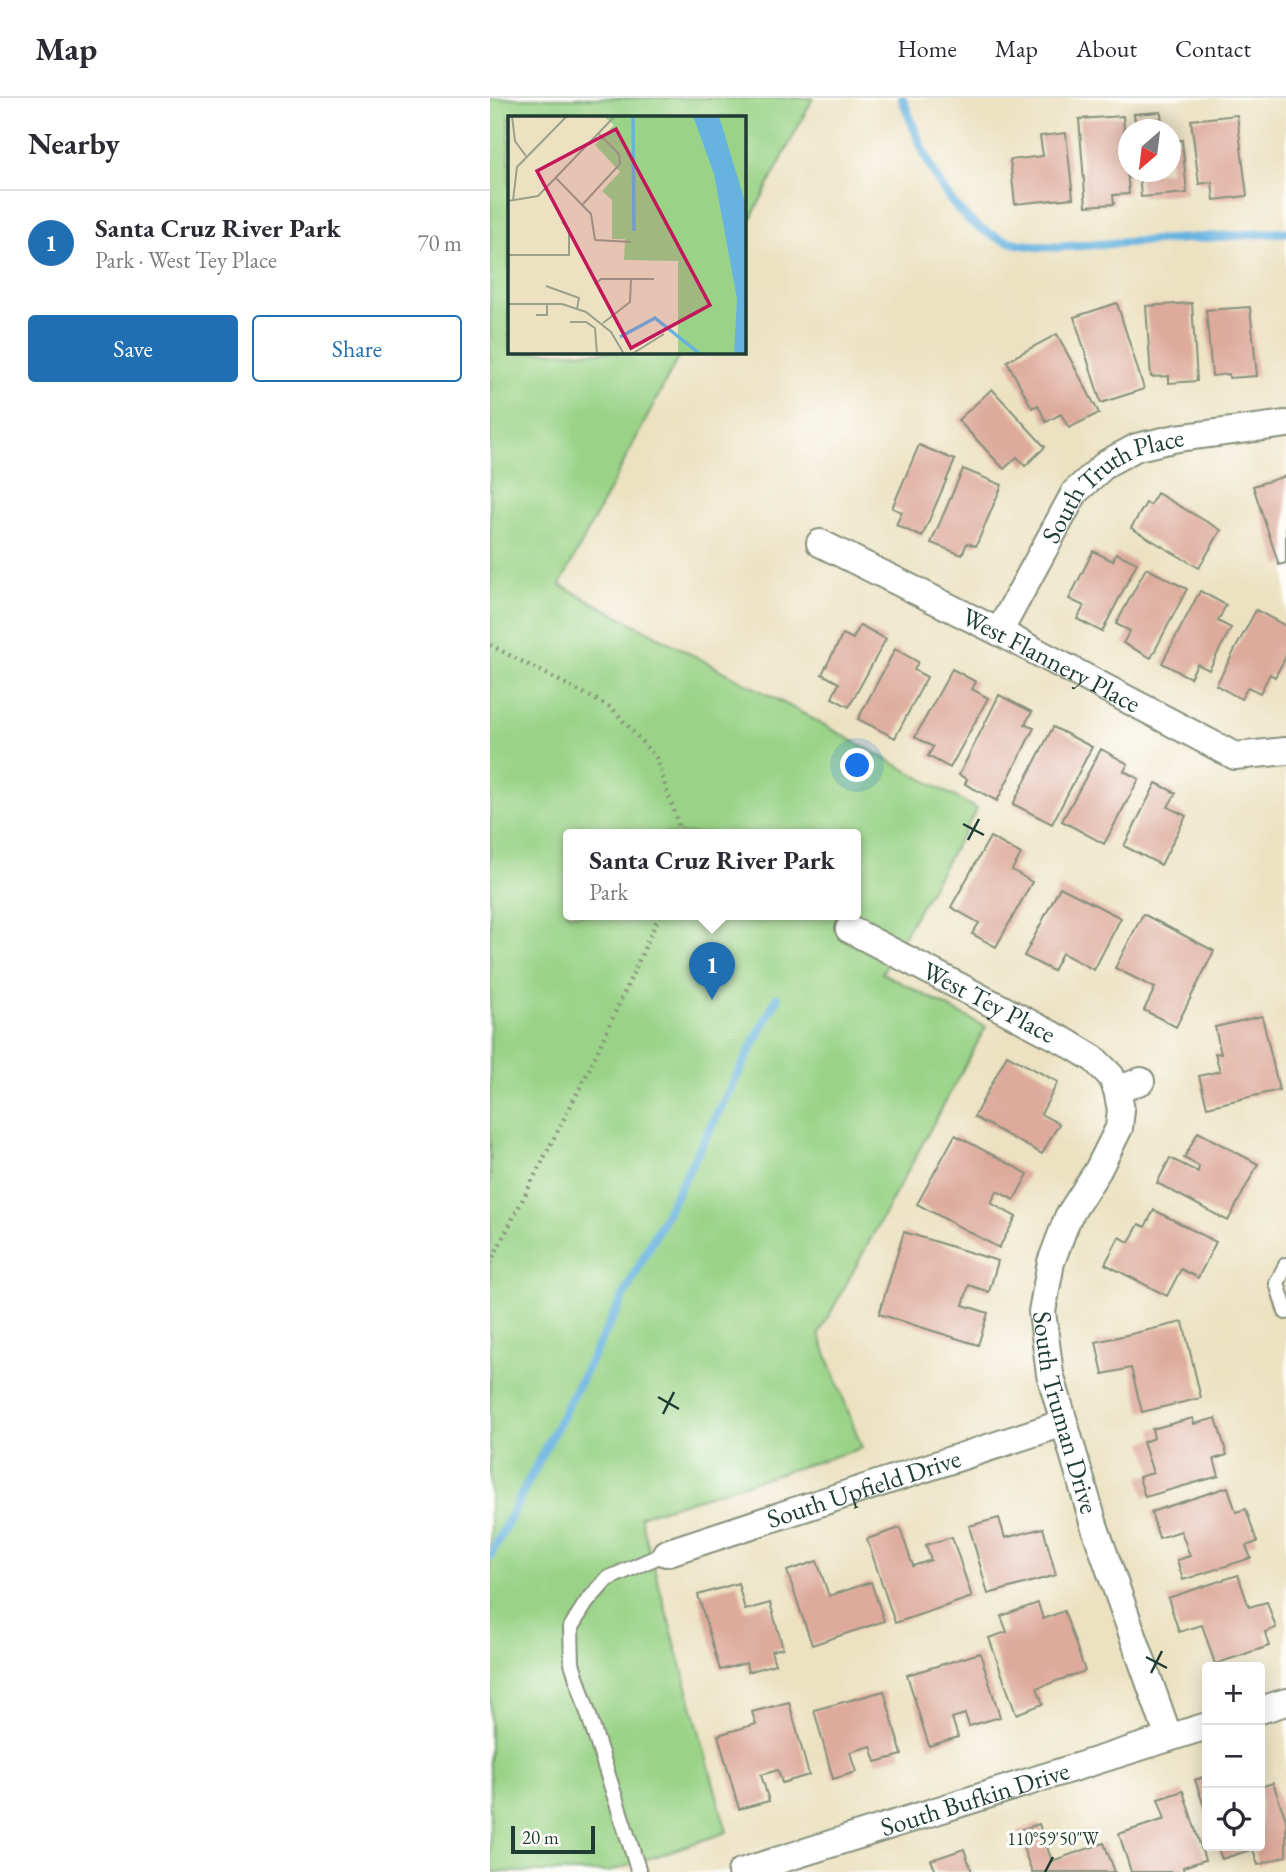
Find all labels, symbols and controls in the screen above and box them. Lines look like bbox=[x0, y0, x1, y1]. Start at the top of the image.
text: Map bbox=[35, 27, 97, 70]
text: Home bbox=[897, 33, 957, 64]
text: Map bbox=[995, 33, 1038, 64]
text: About bbox=[1076, 33, 1137, 64]
text: Contact bbox=[1175, 33, 1251, 64]
inset map bbox=[508, 116, 746, 354]
north arrow bbox=[1118, 119, 1181, 182]
text: Nearby bbox=[28, 124, 120, 163]
text: Santa Cruz River Park bbox=[95, 211, 341, 245]
text: 1 bbox=[45, 228, 57, 258]
text: 70 m bbox=[417, 228, 462, 258]
text: Park · West Tey Place bbox=[95, 245, 277, 275]
button: Save bbox=[28, 315, 238, 382]
button: Share bbox=[252, 315, 462, 382]
street label: South Truth Place bbox=[1034, 420, 1186, 549]
street label: West Flannery Place bbox=[956, 599, 1146, 720]
your location bbox=[840, 748, 874, 782]
popup bbox=[563, 829, 861, 920]
text: Santa Cruz River Park bbox=[589, 843, 835, 877]
text: Park bbox=[589, 877, 628, 907]
pin: 1 bbox=[689, 942, 735, 1000]
street label: West Tey Place bbox=[917, 953, 1062, 1051]
street label: South Truman Drive bbox=[1025, 1309, 1107, 1518]
street label: South Upfield Drive bbox=[762, 1441, 965, 1536]
map controls bbox=[1202, 1662, 1265, 1851]
button: + bbox=[1202, 1662, 1265, 1725]
button: − bbox=[1202, 1725, 1265, 1788]
street label: South Bufkin Drive bbox=[876, 1753, 1073, 1844]
button: locate bbox=[1202, 1788, 1265, 1851]
scale bar bbox=[511, 1823, 595, 1855]
text: 20 m bbox=[522, 1825, 559, 1850]
text: 110°59'50"W bbox=[1007, 1827, 1099, 1850]

